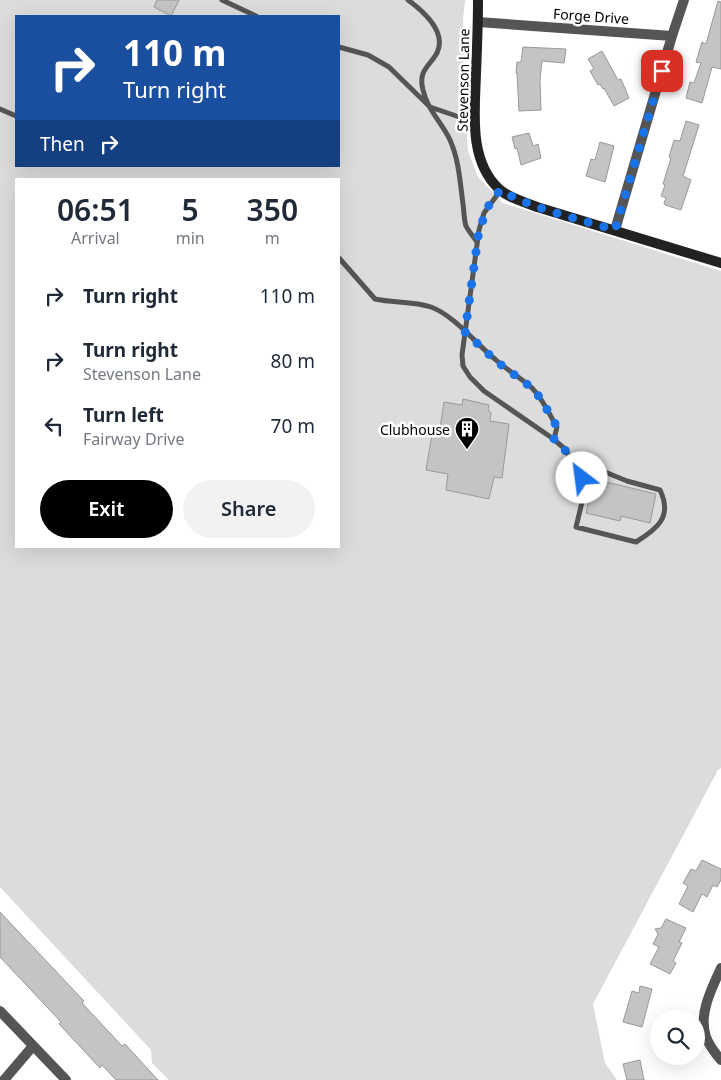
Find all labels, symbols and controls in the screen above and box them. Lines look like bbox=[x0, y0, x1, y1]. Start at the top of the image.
street label: Forge Drive bbox=[552, 4, 630, 28]
street label: Stevenson Lane bbox=[453, 28, 473, 132]
text: 110 m bbox=[123, 29, 226, 76]
icon: right bbox=[40, 35, 105, 100]
pin bbox=[641, 50, 683, 92]
icon: arrive bbox=[648, 57, 676, 85]
text: Turn right bbox=[123, 74, 226, 104]
icon: right bbox=[95, 130, 123, 158]
text: Then bbox=[40, 131, 85, 157]
text: 06:51 bbox=[57, 189, 134, 230]
text: 5 bbox=[182, 189, 199, 230]
text: 350 bbox=[247, 189, 298, 230]
text: Arrival bbox=[71, 227, 120, 249]
text: min bbox=[176, 227, 205, 249]
text: m bbox=[265, 227, 280, 249]
icon: right bbox=[40, 282, 68, 310]
text: Turn right bbox=[83, 283, 178, 309]
text: 110 m bbox=[260, 283, 315, 309]
text: Turn right bbox=[83, 337, 178, 363]
icon: right bbox=[40, 347, 68, 375]
text: 80 m bbox=[271, 348, 315, 374]
text: Stevenson Lane bbox=[83, 363, 201, 385]
text: Turn left bbox=[83, 402, 164, 428]
icon: left bbox=[40, 412, 68, 440]
text: 70 m bbox=[271, 413, 315, 439]
building icon: Clubhouse bbox=[454, 416, 480, 450]
place label: Clubhouse bbox=[380, 420, 450, 439]
text: Fairway Drive bbox=[83, 428, 184, 450]
position arrow bbox=[555, 451, 607, 503]
button: Exit bbox=[40, 480, 173, 538]
button: Share bbox=[183, 480, 315, 538]
map controls bbox=[650, 1010, 705, 1065]
button: search bbox=[650, 1010, 705, 1065]

